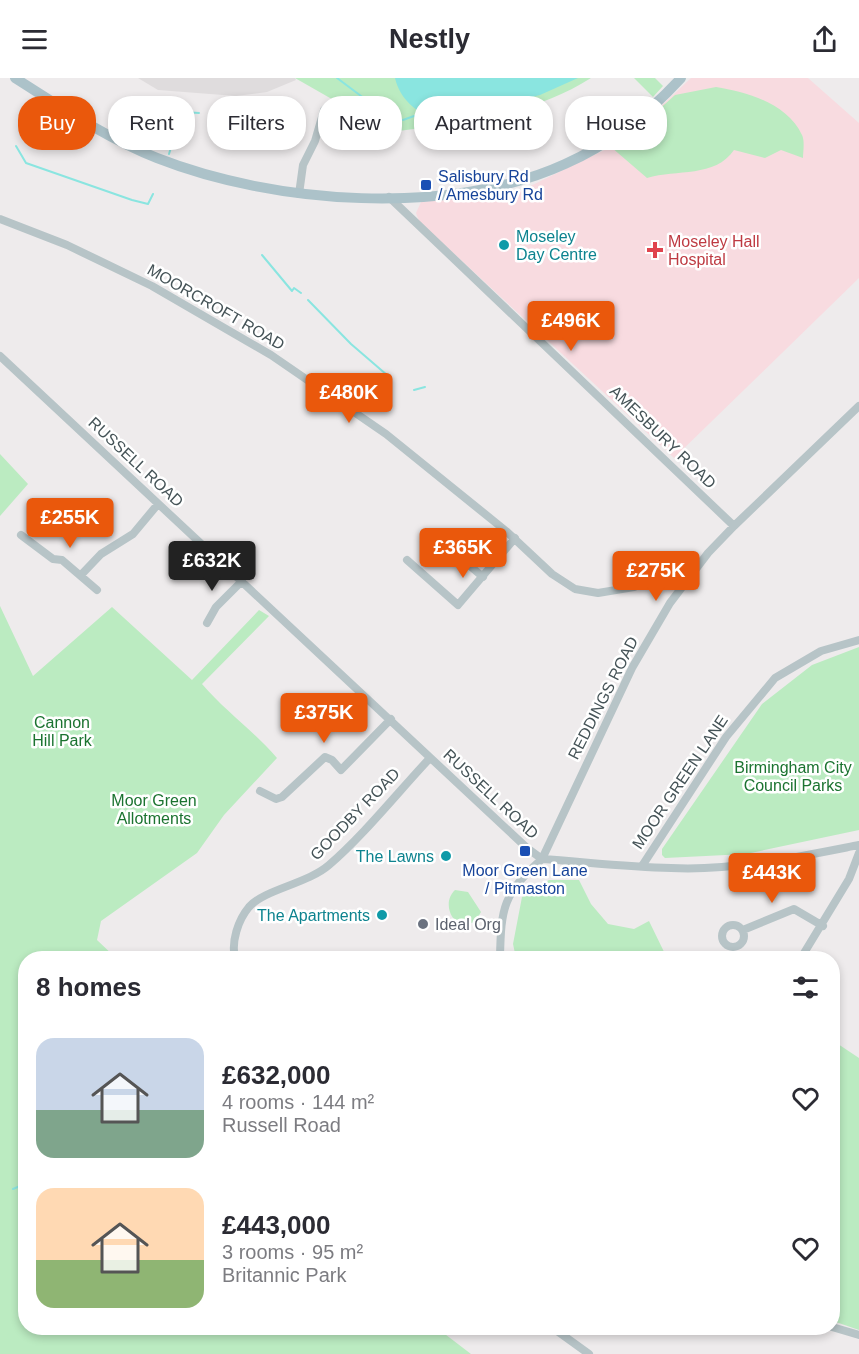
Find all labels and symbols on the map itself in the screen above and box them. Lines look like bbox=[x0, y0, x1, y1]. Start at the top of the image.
place label: Salisbury Rd / Amesbury Rd bbox=[438, 168, 543, 203]
marker: Salisbury Rd / Amesbury Rd bbox=[419, 178, 433, 192]
place label: Moseley Day Centre bbox=[516, 228, 597, 263]
place label: Moseley Hall Hospital bbox=[668, 233, 760, 268]
marker: Moseley Day Centre bbox=[497, 238, 511, 252]
marker: Moseley Hall Hospital bbox=[646, 241, 664, 259]
street label: MOORCROFT ROAD bbox=[145, 261, 287, 353]
pin: £496K bbox=[529, 301, 613, 352]
pin: £480K bbox=[307, 373, 391, 424]
street label: AMESBURY ROAD bbox=[607, 382, 719, 492]
street label: RUSSELL ROAD bbox=[85, 414, 187, 510]
pin: £255K bbox=[28, 498, 112, 549]
pin: £365K bbox=[421, 528, 505, 579]
pin: £632K bbox=[170, 541, 254, 592]
pin: £275K bbox=[614, 551, 698, 602]
street label: REDDINGS ROAD bbox=[565, 634, 641, 762]
pin: £375K bbox=[282, 693, 366, 744]
street label: MOOR GREEN LANE bbox=[629, 712, 731, 852]
park label: Cannon Hill Park bbox=[32, 714, 93, 749]
street label: RUSSELL ROAD bbox=[440, 746, 542, 842]
park label: Birmingham City Council Parks bbox=[734, 759, 852, 794]
street label: GOODBY ROAD bbox=[307, 765, 403, 863]
park label: Moor Green Allotments bbox=[111, 792, 197, 827]
marker: Moor Green Lane / Pitmaston bbox=[518, 844, 532, 858]
place label: The Lawns bbox=[356, 848, 434, 865]
marker: The Lawns bbox=[439, 849, 453, 863]
pin: £443K bbox=[730, 853, 814, 904]
place label: Moor Green Lane / Pitmaston bbox=[462, 862, 588, 897]
place label: The Apartments bbox=[257, 907, 370, 924]
marker: The Apartments bbox=[375, 908, 389, 922]
place label: Ideal Org bbox=[435, 916, 501, 933]
marker: Ideal Org bbox=[416, 917, 430, 931]

